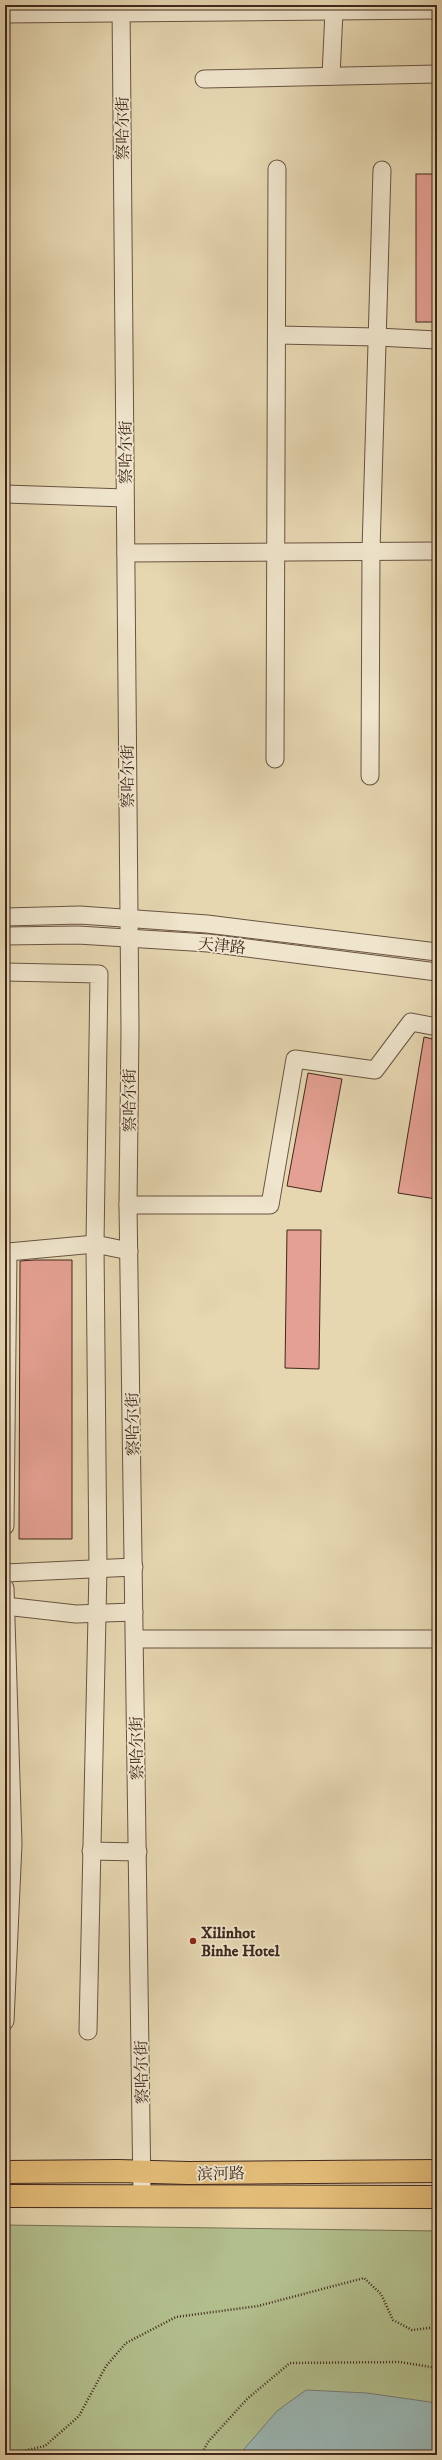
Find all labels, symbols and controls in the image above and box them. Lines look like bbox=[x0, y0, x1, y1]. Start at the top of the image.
street label: 察哈尔街 bbox=[113, 96, 133, 160]
street label: 察哈尔街 bbox=[116, 420, 136, 484]
street label: 察哈尔街 bbox=[118, 744, 138, 808]
street label: 天津路 bbox=[197, 934, 247, 958]
street label: 察哈尔街 bbox=[120, 1068, 140, 1132]
street label: 察哈尔街 bbox=[122, 1392, 144, 1456]
street label: 察哈尔街 bbox=[126, 1716, 148, 1780]
place label: Xilinhot Binhe Hotel bbox=[201, 1923, 281, 1961]
marker: Xilinhot Binhe Hotel bbox=[188, 1936, 198, 1946]
street label: 察哈尔街 bbox=[131, 2040, 153, 2104]
street label: 滨河路 bbox=[197, 2164, 245, 2184]

